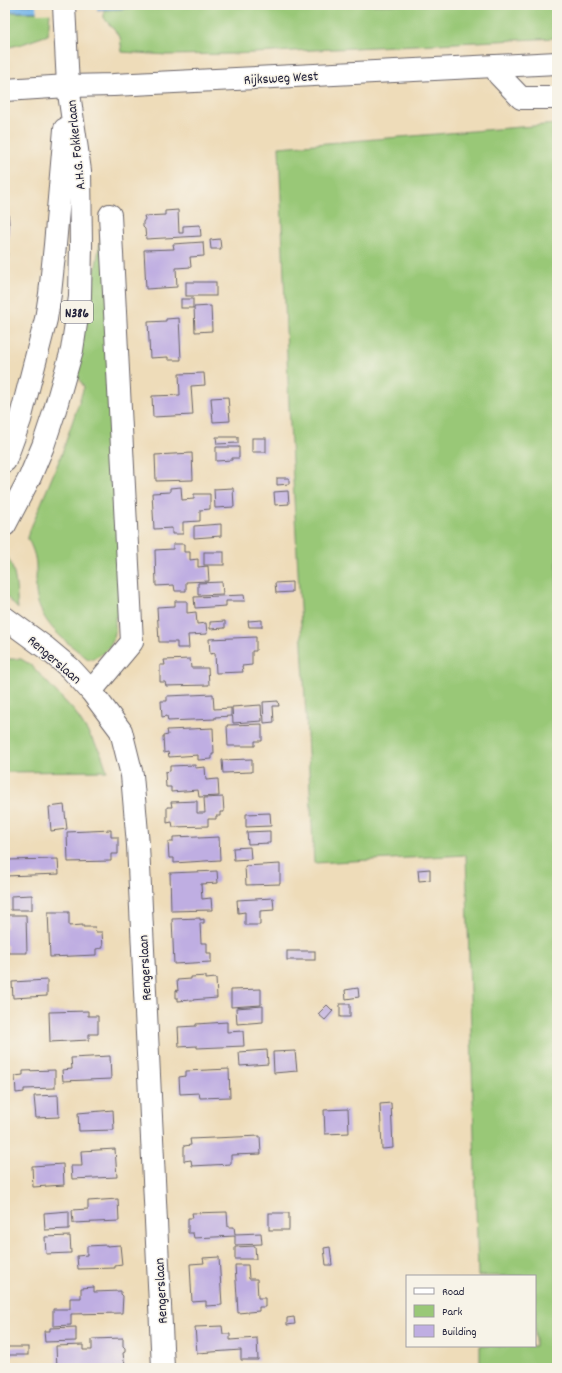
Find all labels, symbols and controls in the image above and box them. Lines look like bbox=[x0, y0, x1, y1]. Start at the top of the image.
street label: Rijksweg West bbox=[243, 67, 319, 91]
street label: A.H.G. Fokkerlaan bbox=[62, 99, 92, 191]
road number: N386 bbox=[61, 301, 93, 323]
street label: Rengerslaan bbox=[22, 631, 85, 690]
street label: Rengerslaan bbox=[134, 935, 158, 1001]
street label: Rengerslaan bbox=[150, 1258, 174, 1324]
legend bbox=[406, 1275, 536, 1347]
text: Road bbox=[442, 1284, 464, 1301]
text: Park bbox=[442, 1304, 463, 1321]
text: Building bbox=[442, 1324, 477, 1341]

